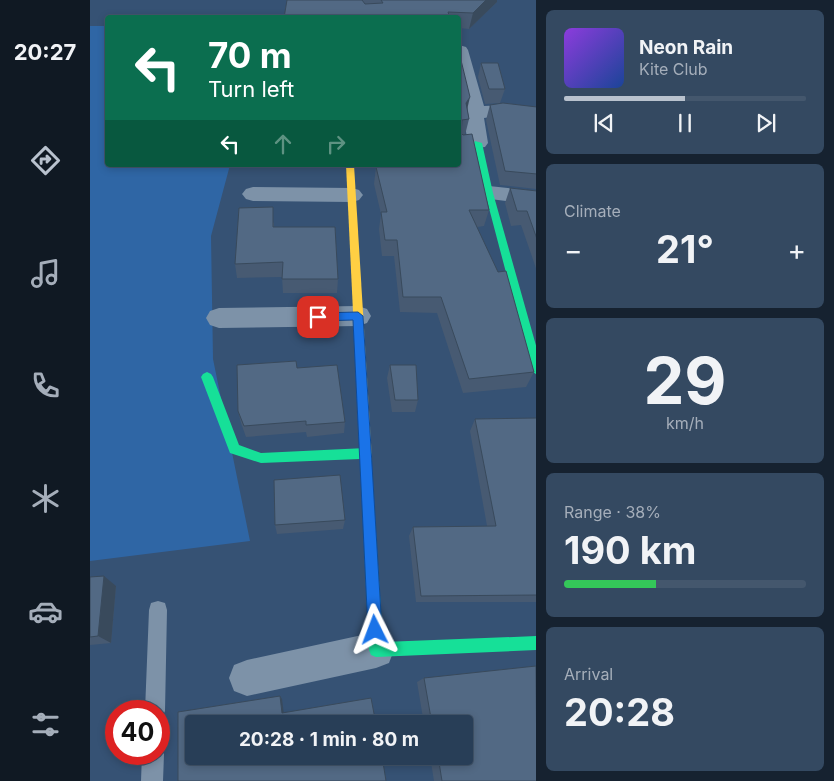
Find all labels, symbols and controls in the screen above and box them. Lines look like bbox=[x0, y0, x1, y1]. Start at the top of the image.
text: 70 m bbox=[208, 34, 292, 76]
icon: left bbox=[125, 35, 190, 100]
text: Neon Rain bbox=[639, 36, 733, 59]
text: 20:27 bbox=[14, 39, 76, 65]
text: Kite Club bbox=[639, 59, 708, 79]
text: Turn left bbox=[208, 76, 294, 102]
icon: previous bbox=[590, 109, 618, 137]
icon: pause bbox=[671, 109, 699, 137]
icon: next bbox=[752, 109, 780, 137]
icon: left bbox=[216, 130, 244, 158]
icon: ahead bbox=[269, 130, 297, 158]
icon: right bbox=[322, 130, 350, 158]
icon: directions bbox=[28, 143, 63, 178]
text: Climate bbox=[564, 201, 621, 221]
text: 21° bbox=[656, 226, 714, 272]
text: − bbox=[564, 233, 583, 267]
text: + bbox=[787, 233, 806, 267]
icon: music bbox=[28, 256, 63, 291]
pin bbox=[297, 296, 339, 338]
icon: arrive bbox=[304, 303, 332, 331]
text: 29 bbox=[643, 341, 727, 420]
icon: phone bbox=[28, 368, 63, 403]
text: km/h bbox=[666, 413, 704, 433]
icon: climate bbox=[28, 481, 63, 516]
text: Range · 38% bbox=[564, 502, 661, 522]
text: 190 km bbox=[564, 527, 696, 573]
icon: car bbox=[28, 594, 63, 629]
position arrow bbox=[348, 603, 400, 655]
text: Arrival bbox=[564, 664, 613, 684]
text: 20:28 bbox=[564, 689, 675, 735]
speed limit sign: 40 bbox=[105, 700, 170, 765]
icon: filters bbox=[28, 707, 63, 742]
text: 20:28 · 1 min · 80 m bbox=[239, 728, 419, 751]

